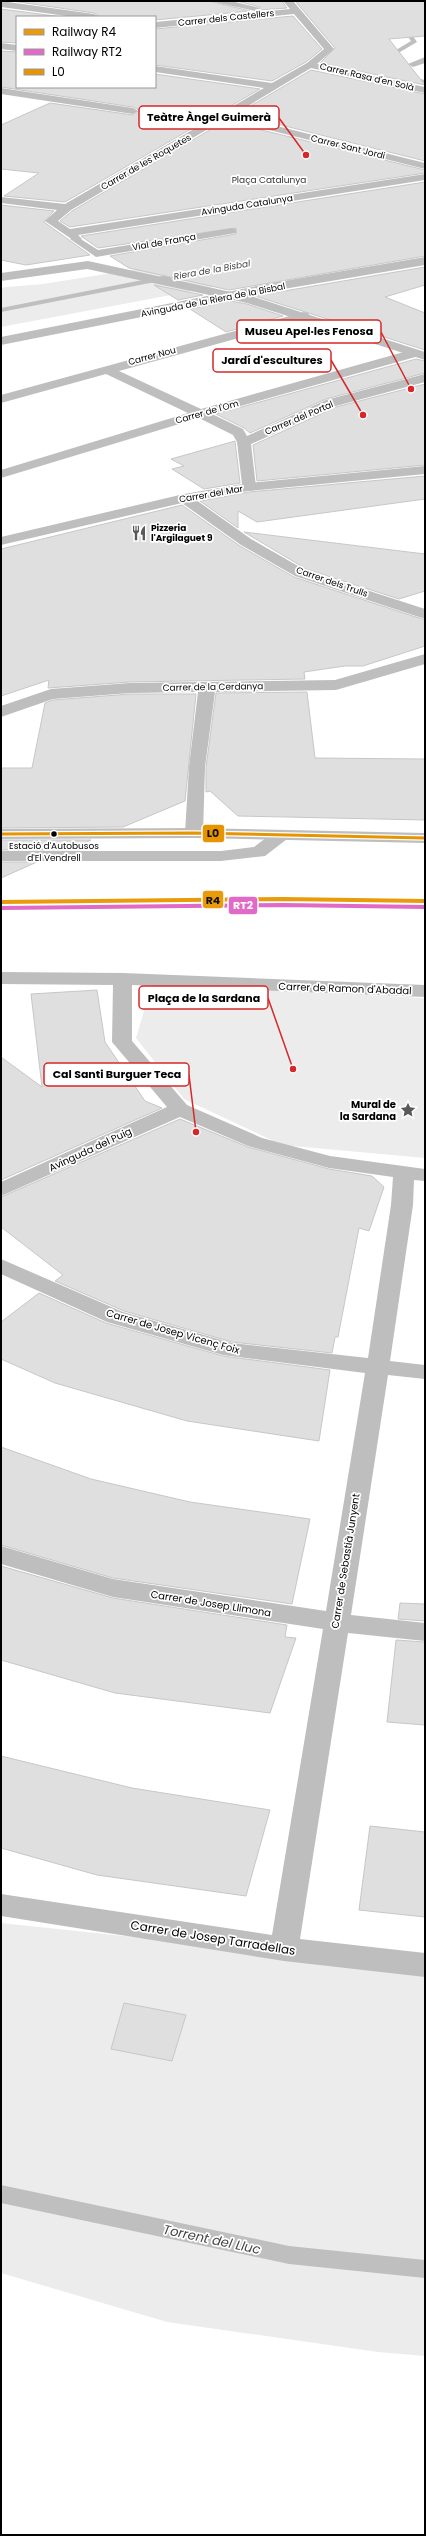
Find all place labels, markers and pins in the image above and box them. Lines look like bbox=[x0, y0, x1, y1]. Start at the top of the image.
callout: Teàtre Àngel Guimerà bbox=[139, 106, 279, 129]
callout: Museu Apel·les Fenosa bbox=[237, 320, 381, 343]
callout: Jardí d'escultures bbox=[213, 349, 331, 372]
place label: Pizzeria l'Argilaguet 9 bbox=[151, 522, 213, 544]
restaurant icon: Pizzeria l'Argilaguet 9 bbox=[130, 524, 148, 542]
marker: Estació d'Autobusos d'El Vendrell bbox=[49, 829, 59, 839]
place label: Estació d'Autobusos d'El Vendrell bbox=[9, 840, 99, 864]
callout: Plaça de la Sardana bbox=[139, 986, 268, 1009]
callout: Cal Santi Burguer Teca bbox=[44, 1063, 189, 1086]
place label: Mural de la Sardana bbox=[340, 1097, 396, 1124]
place icon: Mural de la Sardana bbox=[399, 1101, 417, 1119]

